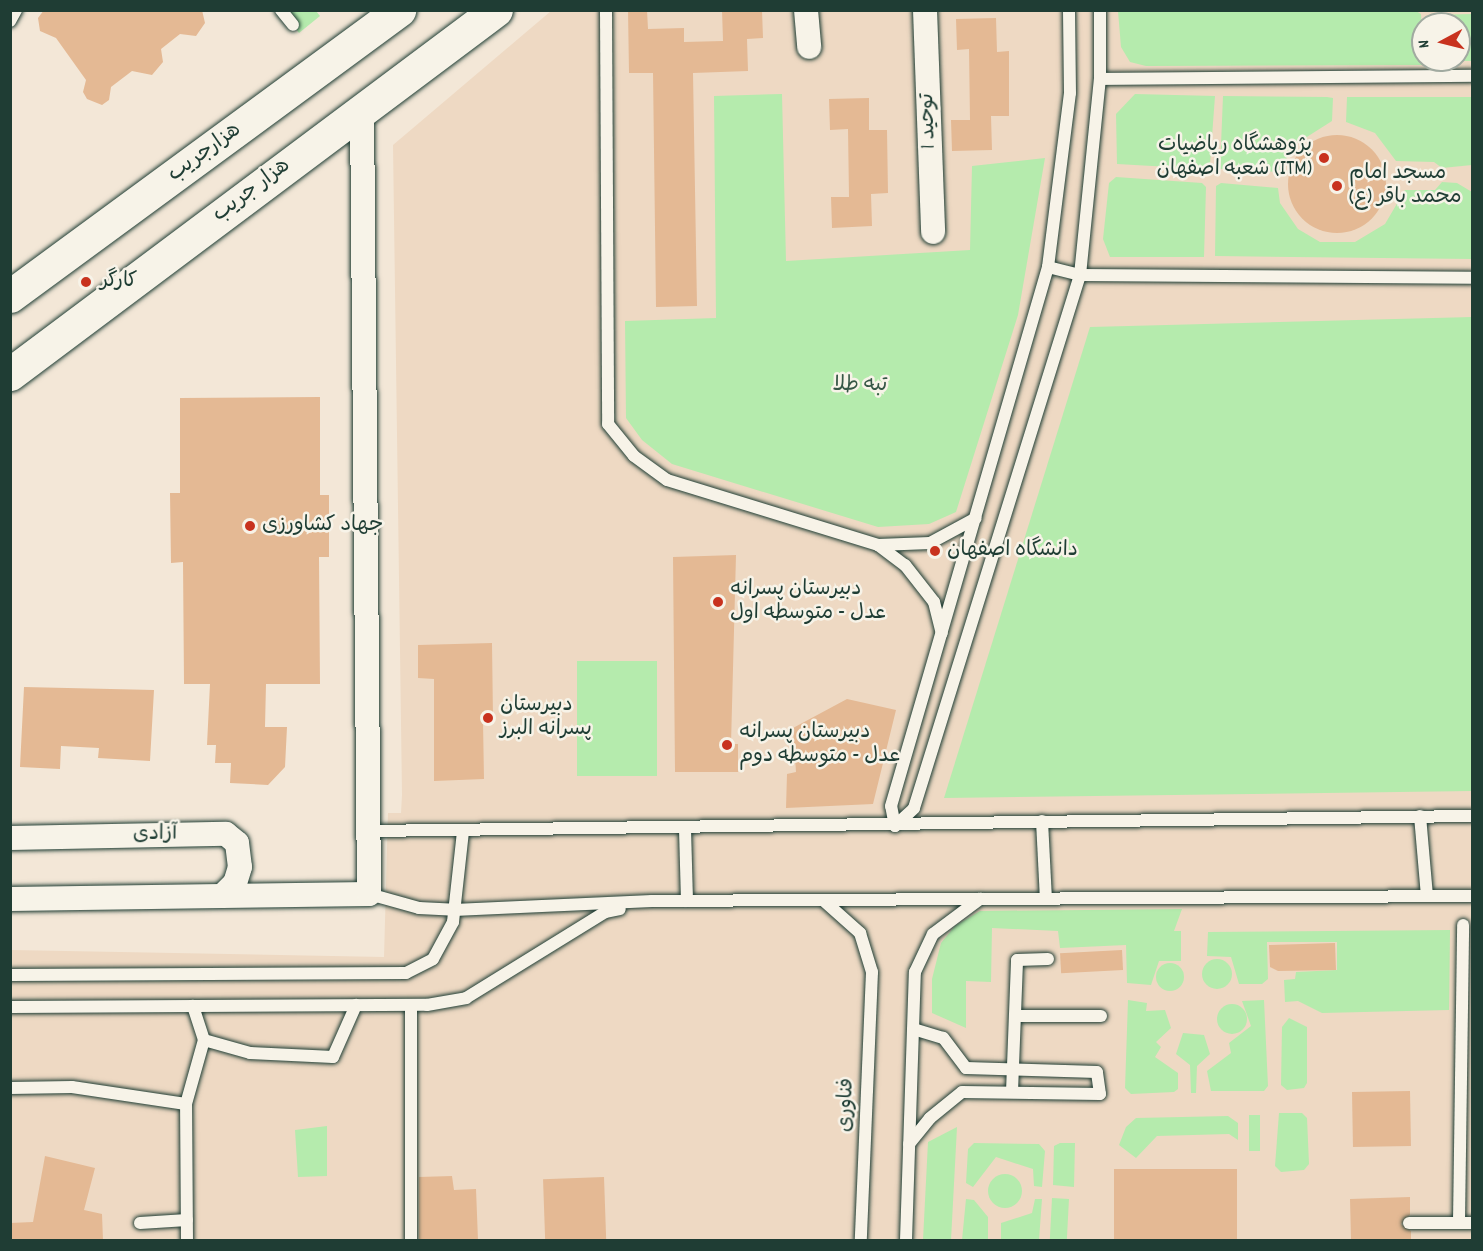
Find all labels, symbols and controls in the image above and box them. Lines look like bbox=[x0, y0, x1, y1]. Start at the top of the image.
north arrow bbox=[1411, 12, 1471, 72]
text: N bbox=[1413, 39, 1437, 49]
street label: توحید 1 bbox=[915, 93, 943, 149]
street label: هزارجریب bbox=[164, 118, 246, 188]
place label: پژوهشگاه رياضيات شعبه اصفهان (ITM) bbox=[1156, 133, 1312, 183]
marker: پژوهشگاه رياضيات شعبه اصفهان (ITM) bbox=[1317, 151, 1331, 165]
street label: هزار جریب bbox=[208, 154, 296, 228]
place label: مسجد امام محمد باقر (ع) bbox=[1349, 161, 1462, 211]
marker: مسجد امام محمد باقر (ع) bbox=[1330, 179, 1344, 193]
place label: کارگر bbox=[100, 269, 138, 295]
marker: کارگر bbox=[77, 273, 95, 291]
park label: تبه طلا bbox=[833, 373, 887, 399]
place label: جهاد کشاورزی bbox=[262, 513, 383, 539]
marker: جهاد کشاورزی bbox=[243, 519, 257, 533]
place label: دانشگاه اصفهان bbox=[947, 538, 1078, 564]
marker: دانشگاه اصفهان bbox=[928, 544, 942, 558]
place label: دبیرستان پسرانه عدل - متوسطه اول bbox=[730, 577, 886, 627]
marker: دبیرستان پسرانه عدل - متوسطه اول bbox=[711, 595, 725, 609]
place label: دبیرستان پسرانه البرز bbox=[500, 693, 592, 743]
marker: دبیرستان پسرانه البرز bbox=[481, 711, 495, 725]
place label: دبیرستان پسرانه عدل - متوسطه دوم bbox=[739, 720, 900, 770]
marker: دبیرستان پسرانه عدل - متوسطه دوم bbox=[720, 738, 734, 752]
street label: آزادی bbox=[133, 822, 177, 848]
street label: فناوری bbox=[833, 1077, 861, 1133]

